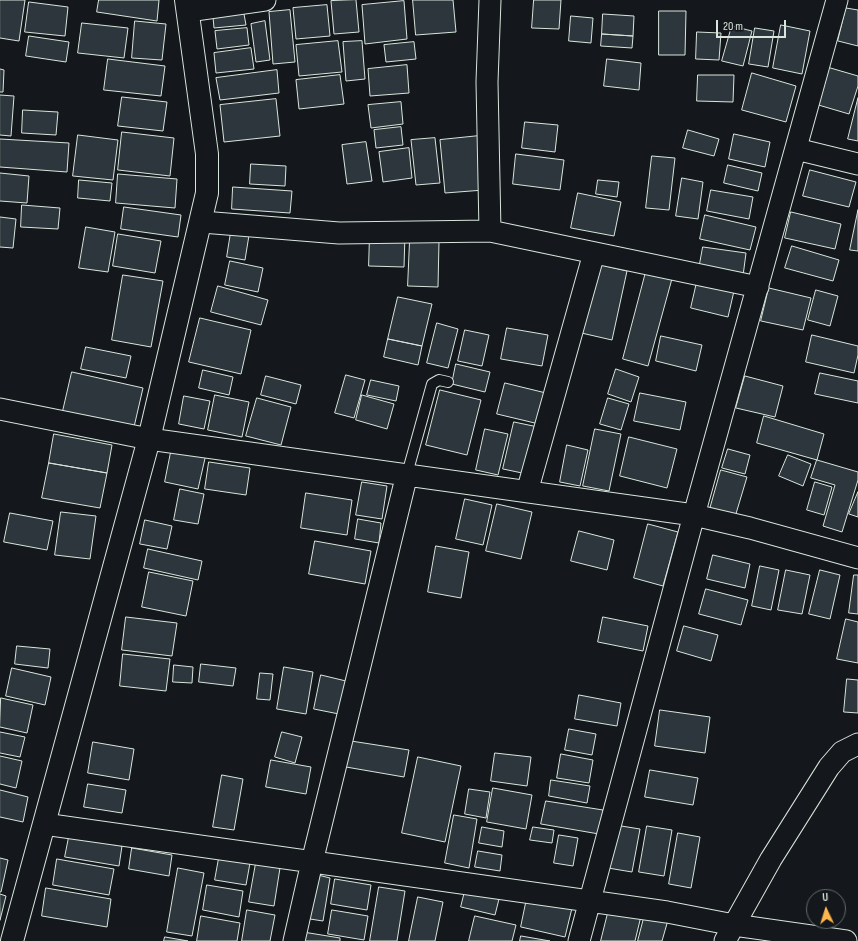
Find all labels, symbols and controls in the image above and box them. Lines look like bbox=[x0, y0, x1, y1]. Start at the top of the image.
scale bar bbox=[718, 12, 788, 38]
text: 20 m bbox=[723, 19, 743, 34]
north arrow bbox=[806, 889, 846, 929]
text: U bbox=[822, 891, 829, 904]

